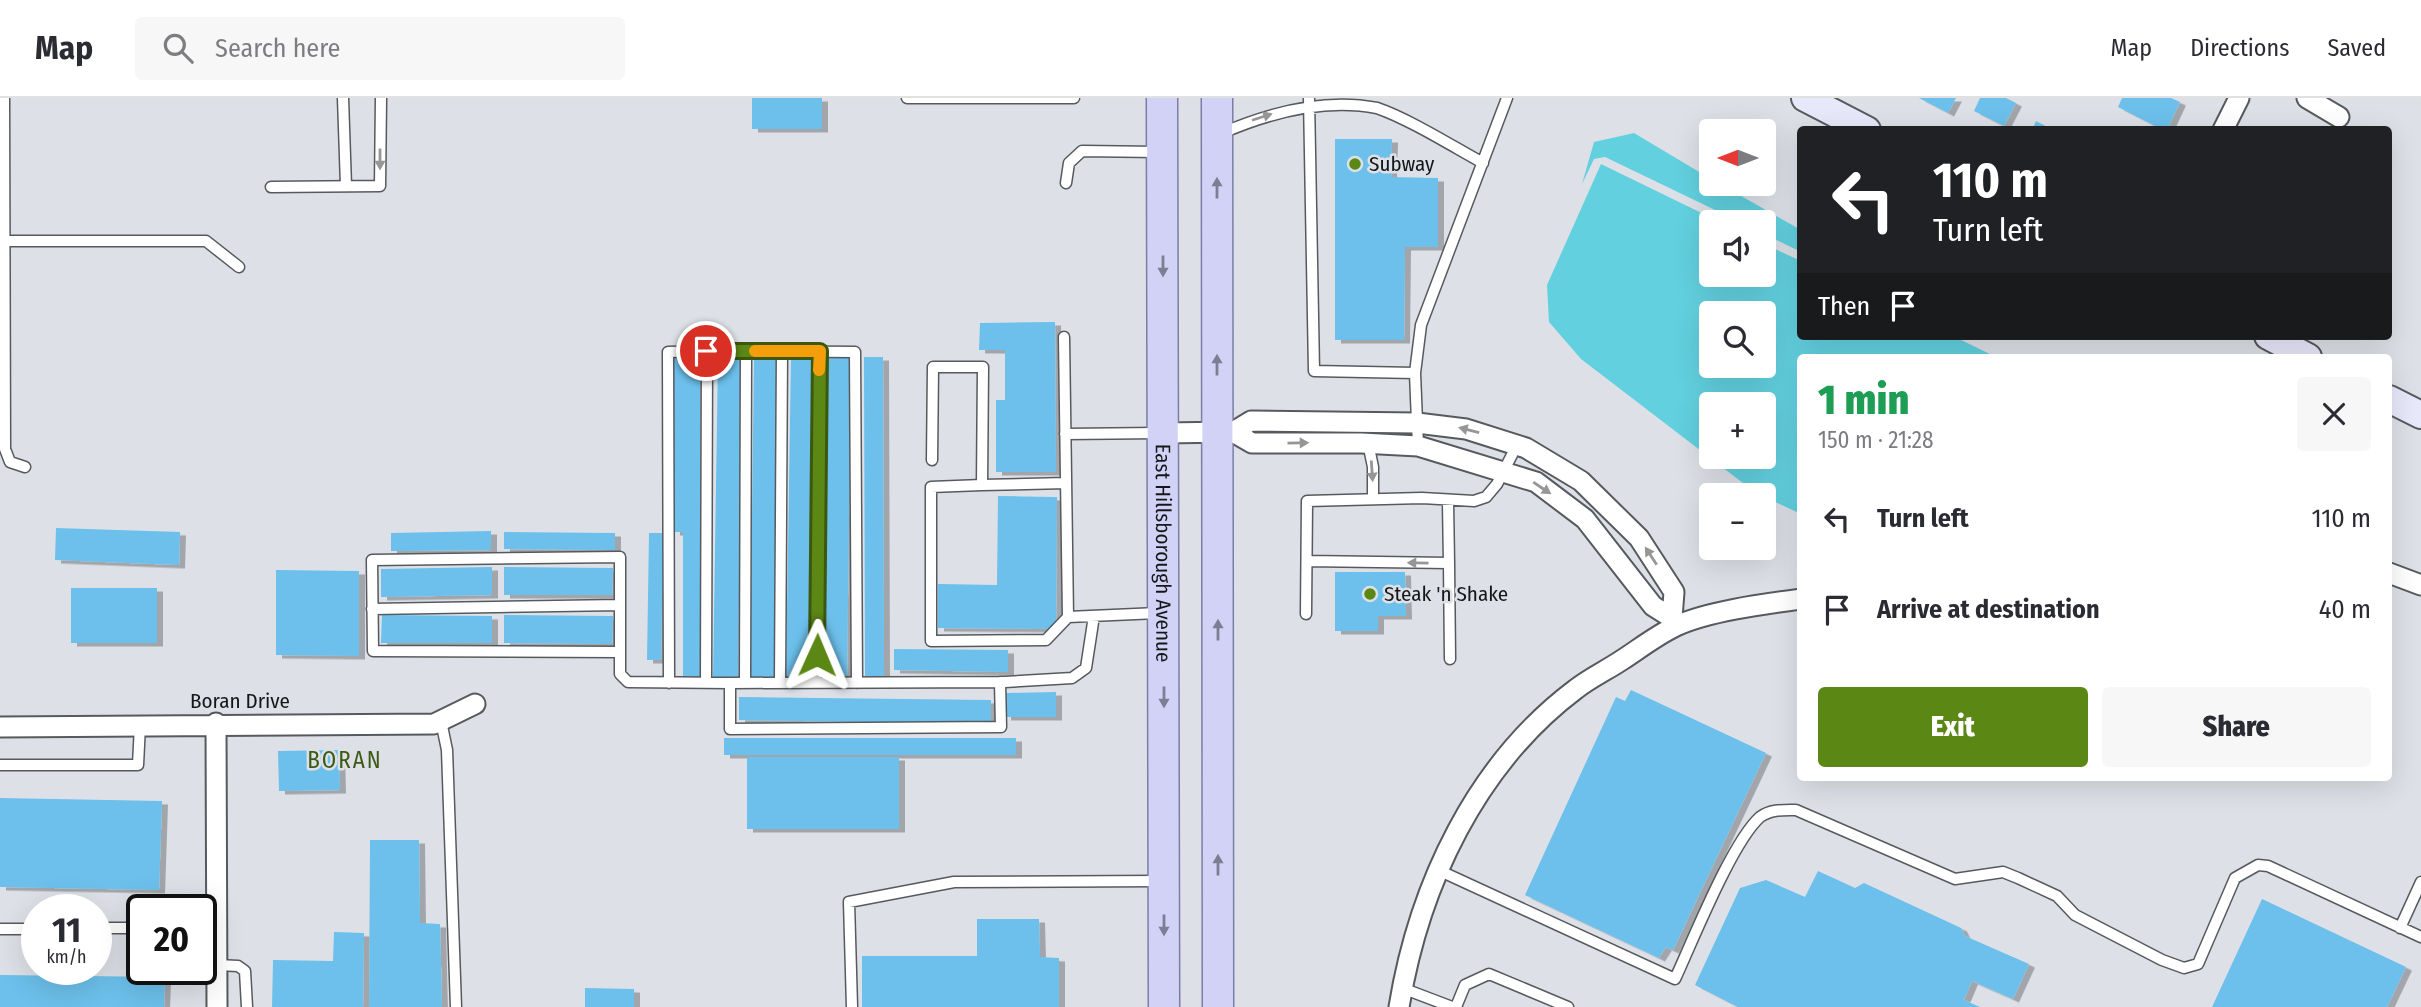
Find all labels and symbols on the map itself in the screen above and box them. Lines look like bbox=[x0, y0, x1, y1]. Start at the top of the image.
one-way arrow bbox=[1252, 112, 1273, 122]
north arrow bbox=[1699, 119, 1776, 196]
one-way arrow bbox=[374, 149, 386, 171]
place label: Subway bbox=[1369, 151, 1435, 177]
marker: Subway bbox=[1347, 156, 1363, 172]
one-way arrow bbox=[1211, 177, 1223, 199]
one-way arrow bbox=[1157, 255, 1169, 277]
pin bbox=[676, 321, 736, 381]
one-way arrow bbox=[1211, 353, 1223, 375]
one-way arrow bbox=[1457, 425, 1479, 436]
one-way arrow bbox=[1287, 437, 1309, 449]
street label: East Hillsborough Avenue bbox=[1150, 444, 1176, 662]
one-way arrow bbox=[1367, 460, 1378, 482]
one-way arrow bbox=[1533, 481, 1552, 494]
one-way arrow bbox=[1644, 547, 1657, 566]
one-way arrow bbox=[1406, 557, 1428, 569]
place label: Steak 'n Shake bbox=[1384, 581, 1508, 607]
marker: Steak 'n Shake bbox=[1362, 586, 1378, 602]
position arrow bbox=[780, 618, 854, 692]
one-way arrow bbox=[1212, 619, 1224, 641]
one-way arrow bbox=[1158, 687, 1170, 709]
street label: Boran Drive bbox=[190, 688, 290, 714]
district label: BORAN bbox=[307, 746, 383, 774]
one-way arrow bbox=[1212, 854, 1224, 876]
speed limit sign: 20 bbox=[126, 894, 217, 985]
one-way arrow bbox=[1158, 914, 1170, 936]

